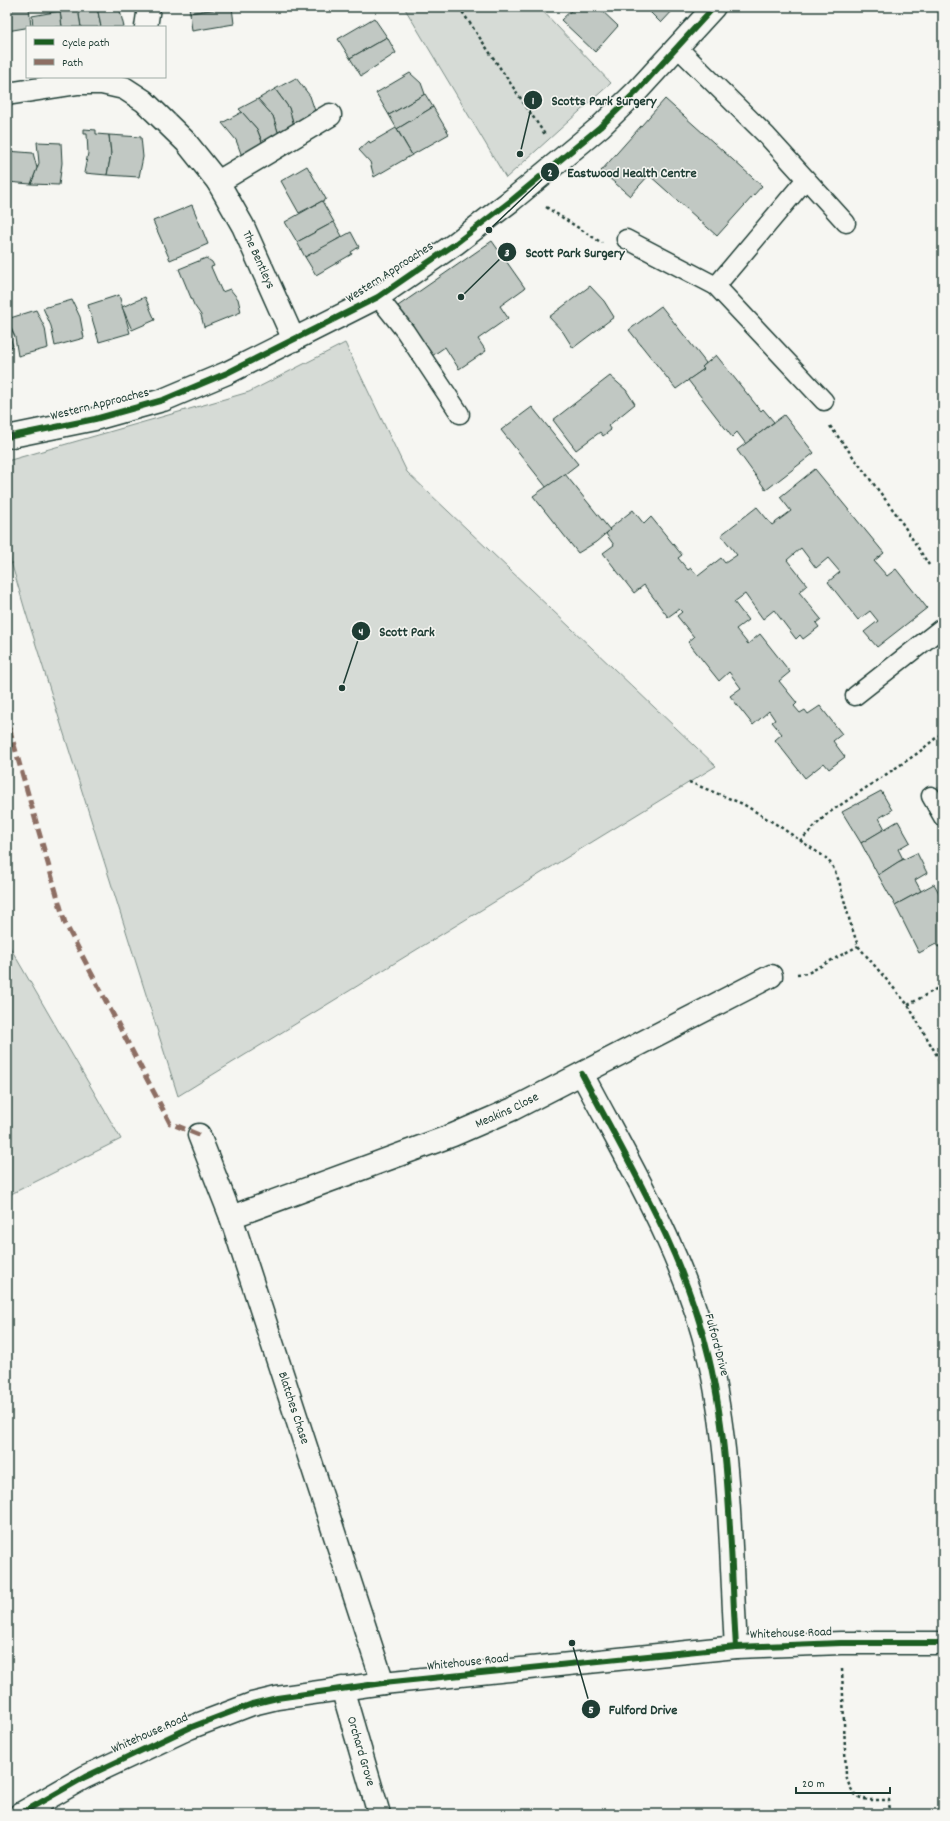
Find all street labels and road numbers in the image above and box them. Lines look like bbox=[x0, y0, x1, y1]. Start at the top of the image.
street label: The Bentleys bbox=[237, 228, 280, 292]
street label: Western Approaches bbox=[342, 237, 438, 309]
street label: Western Approaches bbox=[49, 384, 151, 426]
street label: Meakins Close bbox=[472, 1088, 543, 1134]
street label: Fulford Drive bbox=[699, 1312, 734, 1379]
street label: Blatches Chase bbox=[273, 1369, 314, 1447]
street label: Whitehouse Road bbox=[750, 1623, 832, 1645]
street label: Whitehouse Road bbox=[426, 1649, 510, 1677]
street label: Whitehouse Road bbox=[109, 1709, 191, 1759]
street label: Orchard Grove bbox=[341, 1714, 380, 1789]

